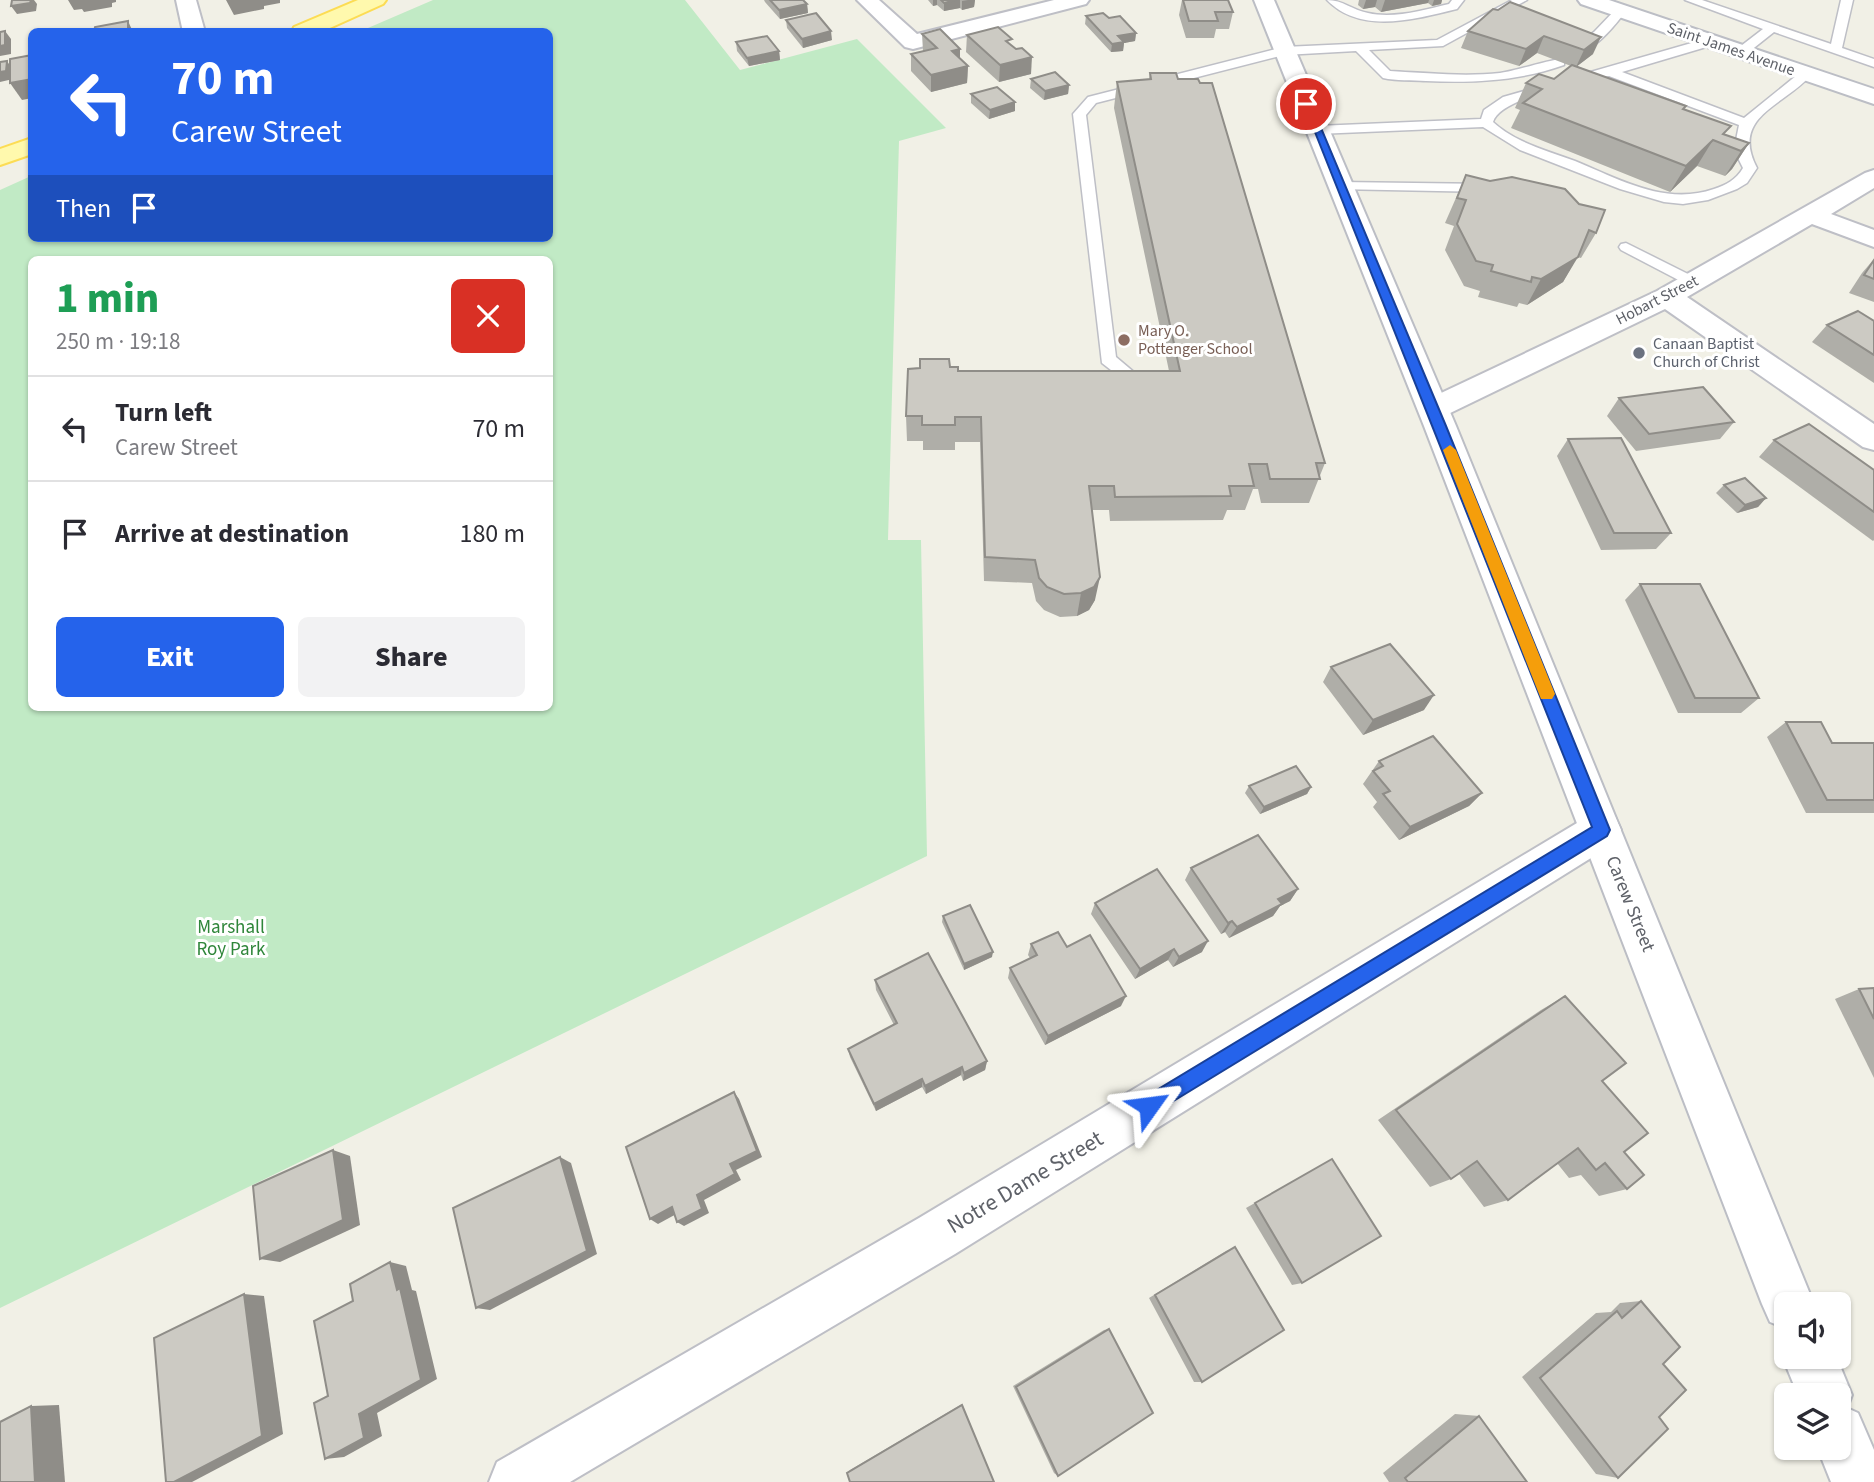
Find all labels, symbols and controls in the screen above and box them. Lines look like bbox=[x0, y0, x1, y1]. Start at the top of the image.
street label: Saint James Avenue bbox=[1664, 17, 1798, 81]
text: 70 m bbox=[171, 44, 275, 114]
icon: left bbox=[56, 56, 147, 147]
pin bbox=[1276, 74, 1336, 134]
icon: arrive bbox=[1287, 85, 1325, 123]
text: Carew Street bbox=[171, 109, 342, 155]
icon: arrive bbox=[125, 189, 163, 227]
text: Then bbox=[56, 190, 111, 227]
text: 1 min bbox=[56, 269, 159, 329]
street label: Hobart Street bbox=[1612, 269, 1703, 330]
button: close bbox=[451, 279, 525, 353]
place label: Mary O. Pottenger School bbox=[1138, 320, 1253, 360]
text: 250 m · 19:18 bbox=[56, 325, 180, 358]
marker: Mary O. Pottenger School bbox=[1116, 332, 1132, 348]
place label: Canaan Baptist Church of Christ bbox=[1653, 333, 1760, 373]
marker: Canaan Baptist Church of Christ bbox=[1631, 345, 1647, 361]
text: Turn left bbox=[115, 394, 212, 431]
icon: left bbox=[56, 410, 94, 448]
text: 70 m bbox=[472, 410, 525, 447]
text: Carew Street bbox=[115, 431, 238, 464]
icon: arrive bbox=[56, 515, 94, 553]
text: Arrive at destination bbox=[115, 515, 349, 552]
text: 180 m bbox=[459, 515, 525, 552]
button: Exit bbox=[56, 617, 284, 697]
button: Share bbox=[298, 617, 525, 697]
street label: Carew Street bbox=[1598, 852, 1662, 957]
park label: Marshall Roy Park bbox=[196, 914, 266, 963]
position arrow bbox=[1112, 1069, 1186, 1143]
street label: Notre Dame Street bbox=[941, 1122, 1110, 1242]
map controls bbox=[1774, 1292, 1851, 1460]
button: sound bbox=[1774, 1292, 1851, 1369]
button: layers bbox=[1774, 1383, 1851, 1460]

